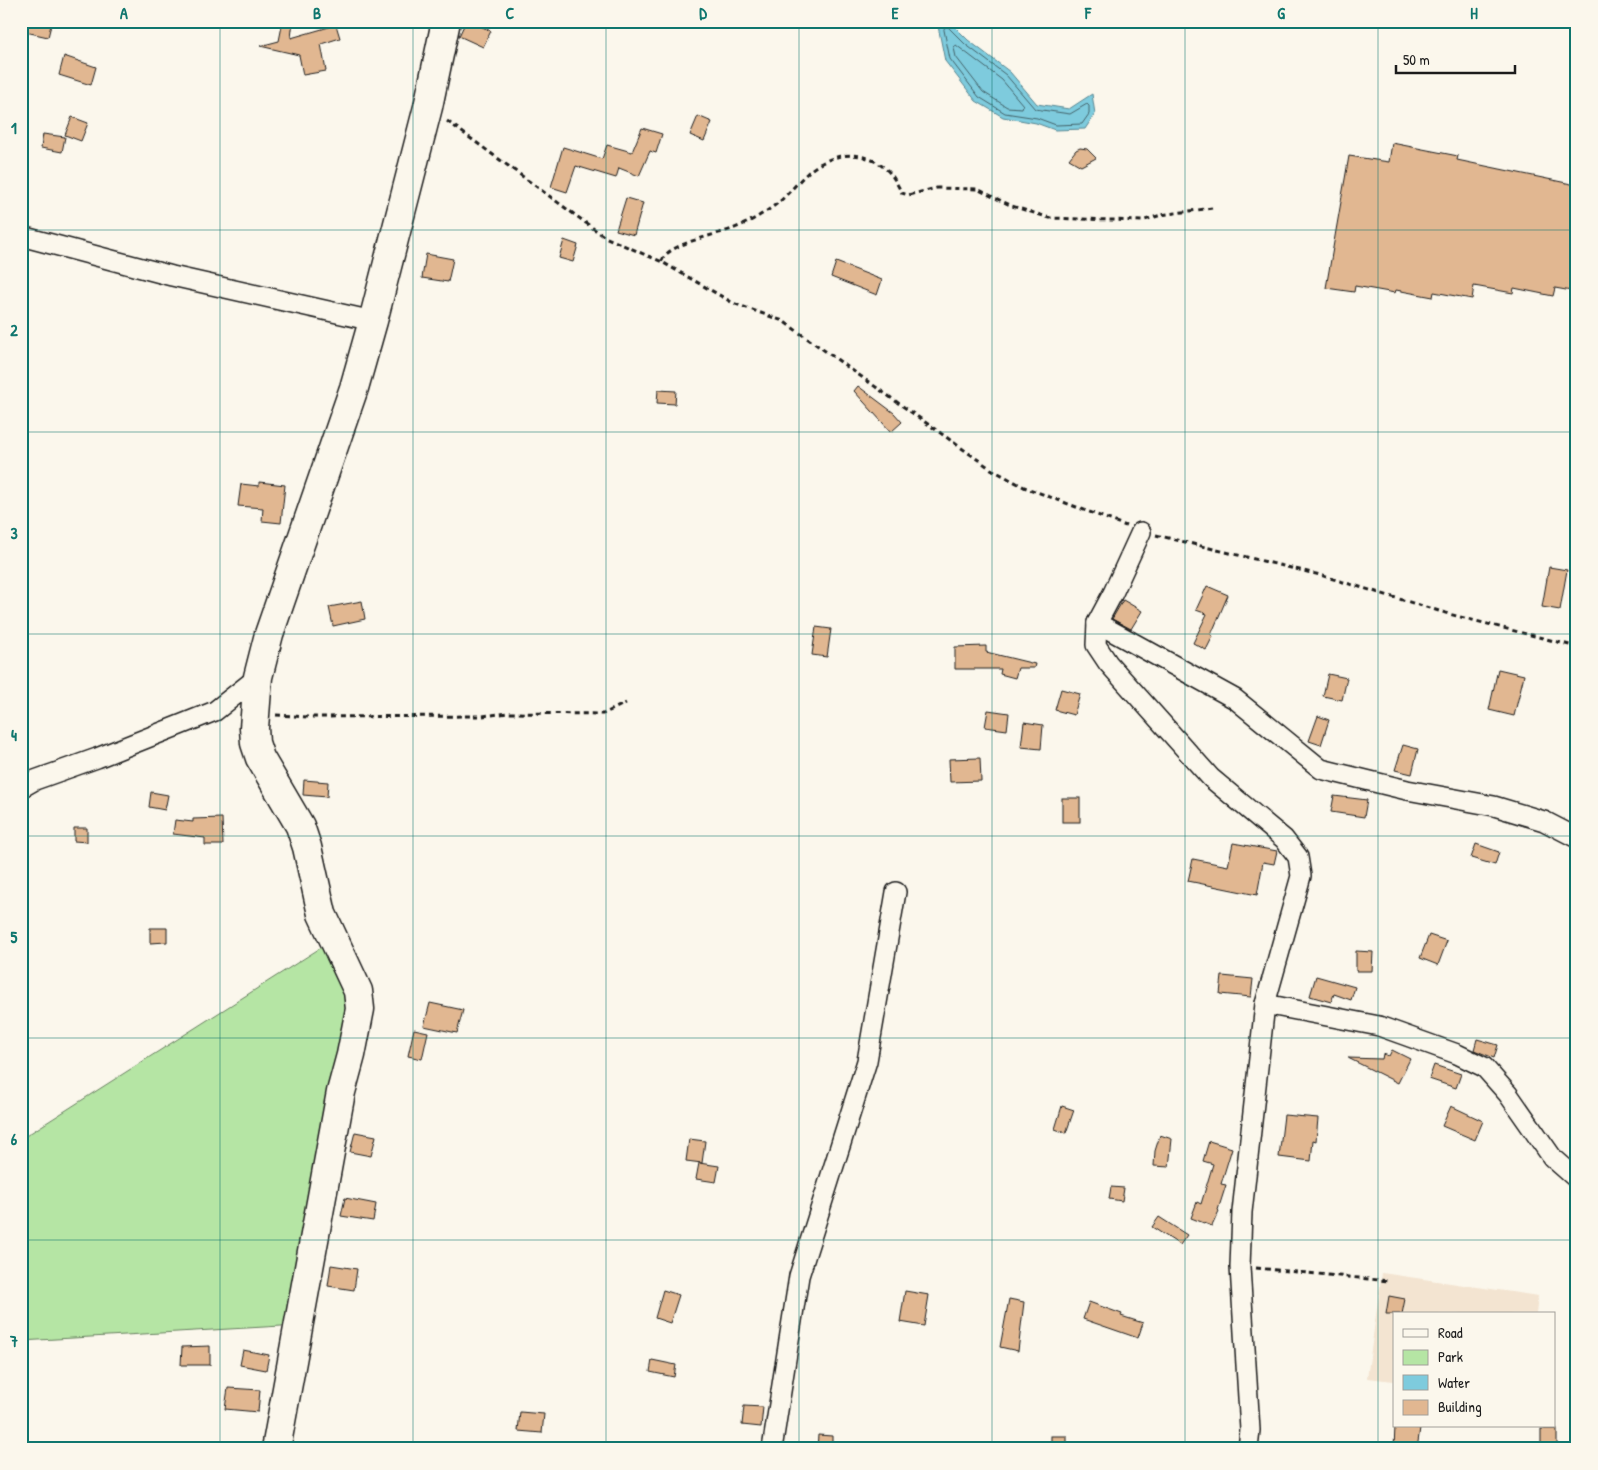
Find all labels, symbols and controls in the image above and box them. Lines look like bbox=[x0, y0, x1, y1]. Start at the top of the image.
text: A bbox=[120, 2, 128, 24]
text: B bbox=[313, 2, 321, 24]
text: C bbox=[506, 2, 515, 24]
text: D bbox=[699, 2, 707, 24]
text: E bbox=[891, 2, 899, 24]
text: F bbox=[1084, 2, 1092, 24]
text: G bbox=[1277, 2, 1285, 24]
text: H bbox=[1470, 2, 1478, 24]
scale bar bbox=[1396, 42, 1514, 74]
text: 50 m bbox=[1403, 49, 1430, 70]
text: 1 bbox=[11, 117, 17, 139]
text: 2 bbox=[10, 319, 18, 341]
text: 3 bbox=[10, 522, 18, 544]
text: 4 bbox=[11, 724, 17, 746]
text: 5 bbox=[11, 926, 18, 948]
text: 6 bbox=[11, 1128, 18, 1150]
legend bbox=[1393, 1312, 1556, 1428]
text: Road bbox=[1438, 1322, 1463, 1343]
text: 7 bbox=[9, 1330, 18, 1352]
text: Park bbox=[1438, 1346, 1463, 1367]
text: Water bbox=[1438, 1372, 1470, 1393]
text: Building bbox=[1438, 1396, 1482, 1417]

